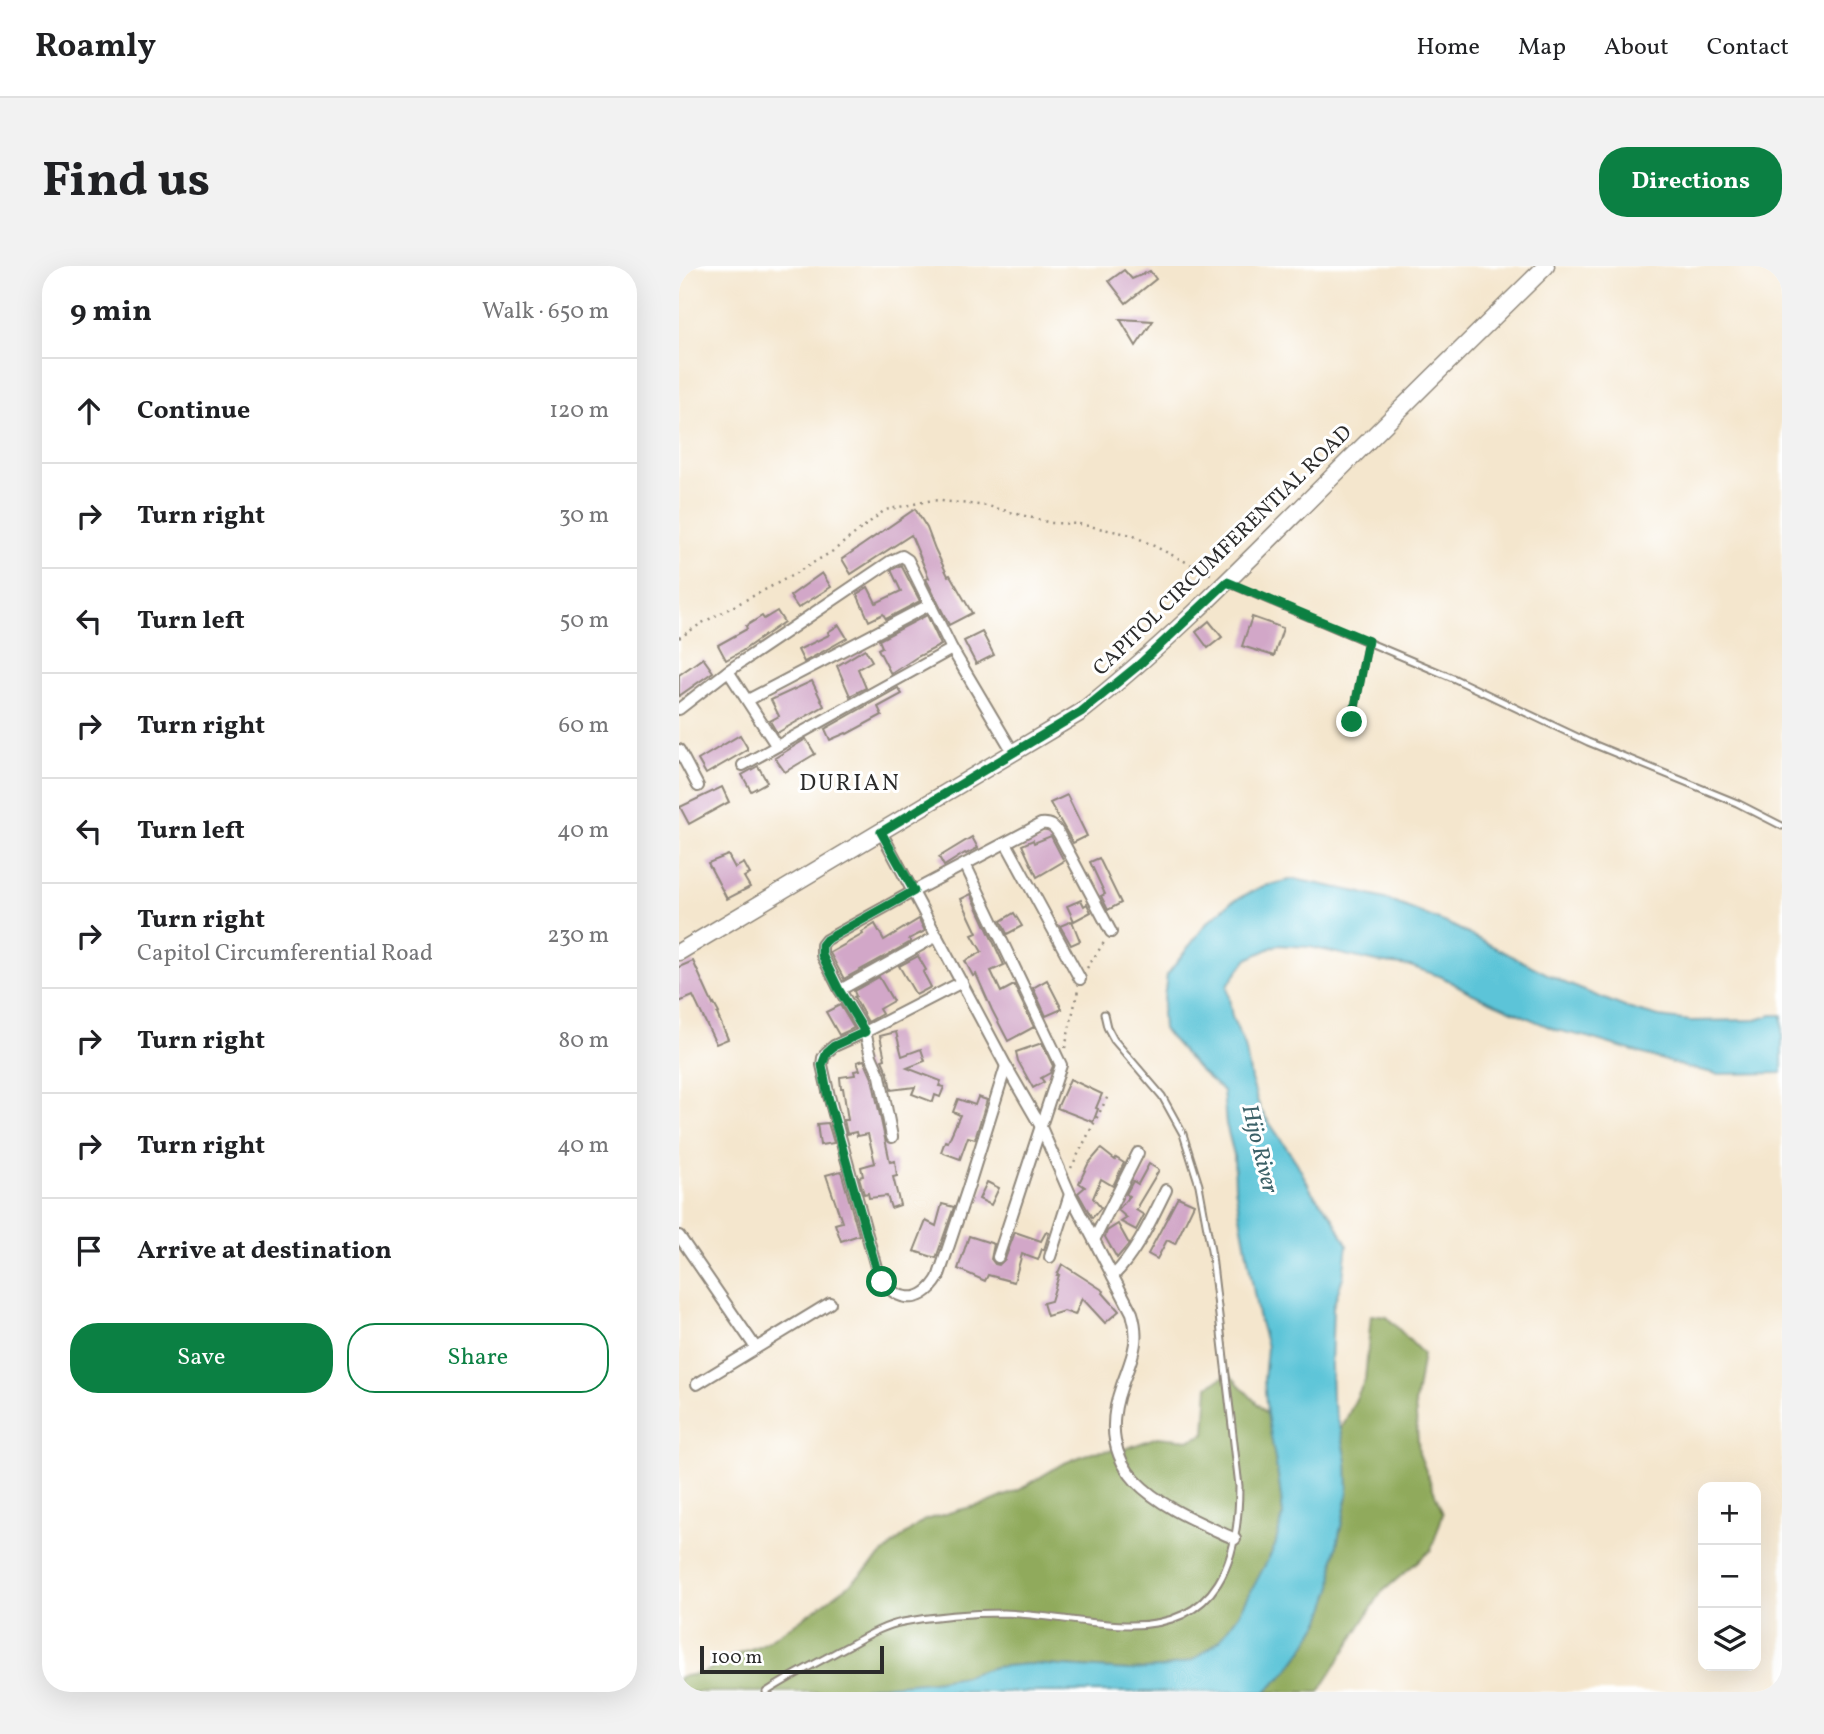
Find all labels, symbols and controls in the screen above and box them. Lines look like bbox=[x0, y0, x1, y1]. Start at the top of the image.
text: Roamly bbox=[35, 25, 156, 71]
text: Home bbox=[1416, 31, 1480, 65]
text: Map bbox=[1518, 31, 1566, 65]
text: About bbox=[1604, 31, 1669, 65]
text: Contact bbox=[1707, 31, 1789, 65]
button: Directions bbox=[1599, 147, 1782, 217]
text: Find us bbox=[42, 148, 210, 217]
text: 9 min bbox=[70, 291, 152, 333]
text: Walk · 650 m bbox=[482, 296, 609, 328]
icon: ahead bbox=[70, 392, 108, 430]
text: Continue bbox=[137, 393, 250, 429]
text: 120 m bbox=[549, 395, 609, 427]
street label: CAPITOL CIRCUMFERENTIAL ROAD bbox=[1087, 419, 1359, 683]
icon: right bbox=[70, 497, 108, 535]
text: Turn right bbox=[137, 498, 265, 534]
text: 30 m bbox=[559, 500, 609, 532]
icon: left bbox=[70, 602, 108, 640]
text: Turn left bbox=[137, 603, 245, 639]
text: 50 m bbox=[560, 605, 609, 637]
route end bbox=[1336, 706, 1367, 737]
icon: right bbox=[70, 707, 108, 745]
text: Turn right bbox=[137, 708, 265, 744]
text: 60 m bbox=[559, 710, 609, 742]
district label: DURIAN bbox=[799, 768, 901, 800]
icon: left bbox=[70, 812, 108, 850]
text: Turn left bbox=[137, 813, 245, 849]
text: 40 m bbox=[557, 815, 609, 847]
text: Turn right bbox=[137, 902, 265, 938]
icon: right bbox=[70, 917, 108, 955]
text: 230 m bbox=[547, 920, 609, 952]
text: Capitol Circumferential Road bbox=[137, 938, 433, 970]
icon: right bbox=[70, 1022, 108, 1060]
text: Turn right bbox=[137, 1023, 265, 1059]
text: 80 m bbox=[559, 1025, 609, 1057]
water label: Hijo River bbox=[1233, 1101, 1286, 1197]
icon: right bbox=[70, 1127, 108, 1165]
text: Turn right bbox=[137, 1128, 265, 1164]
text: 40 m bbox=[557, 1130, 609, 1162]
icon: arrive bbox=[70, 1232, 108, 1270]
text: Arrive at destination bbox=[137, 1233, 392, 1269]
route start bbox=[866, 1266, 897, 1297]
button: Save bbox=[70, 1323, 333, 1393]
button: Share bbox=[347, 1323, 609, 1393]
map controls bbox=[1698, 1482, 1761, 1671]
button: + bbox=[1698, 1482, 1761, 1545]
button: − bbox=[1698, 1545, 1761, 1608]
button: layers bbox=[1698, 1608, 1761, 1671]
scale bar bbox=[700, 1643, 884, 1675]
text: 100 m bbox=[711, 1645, 762, 1671]

